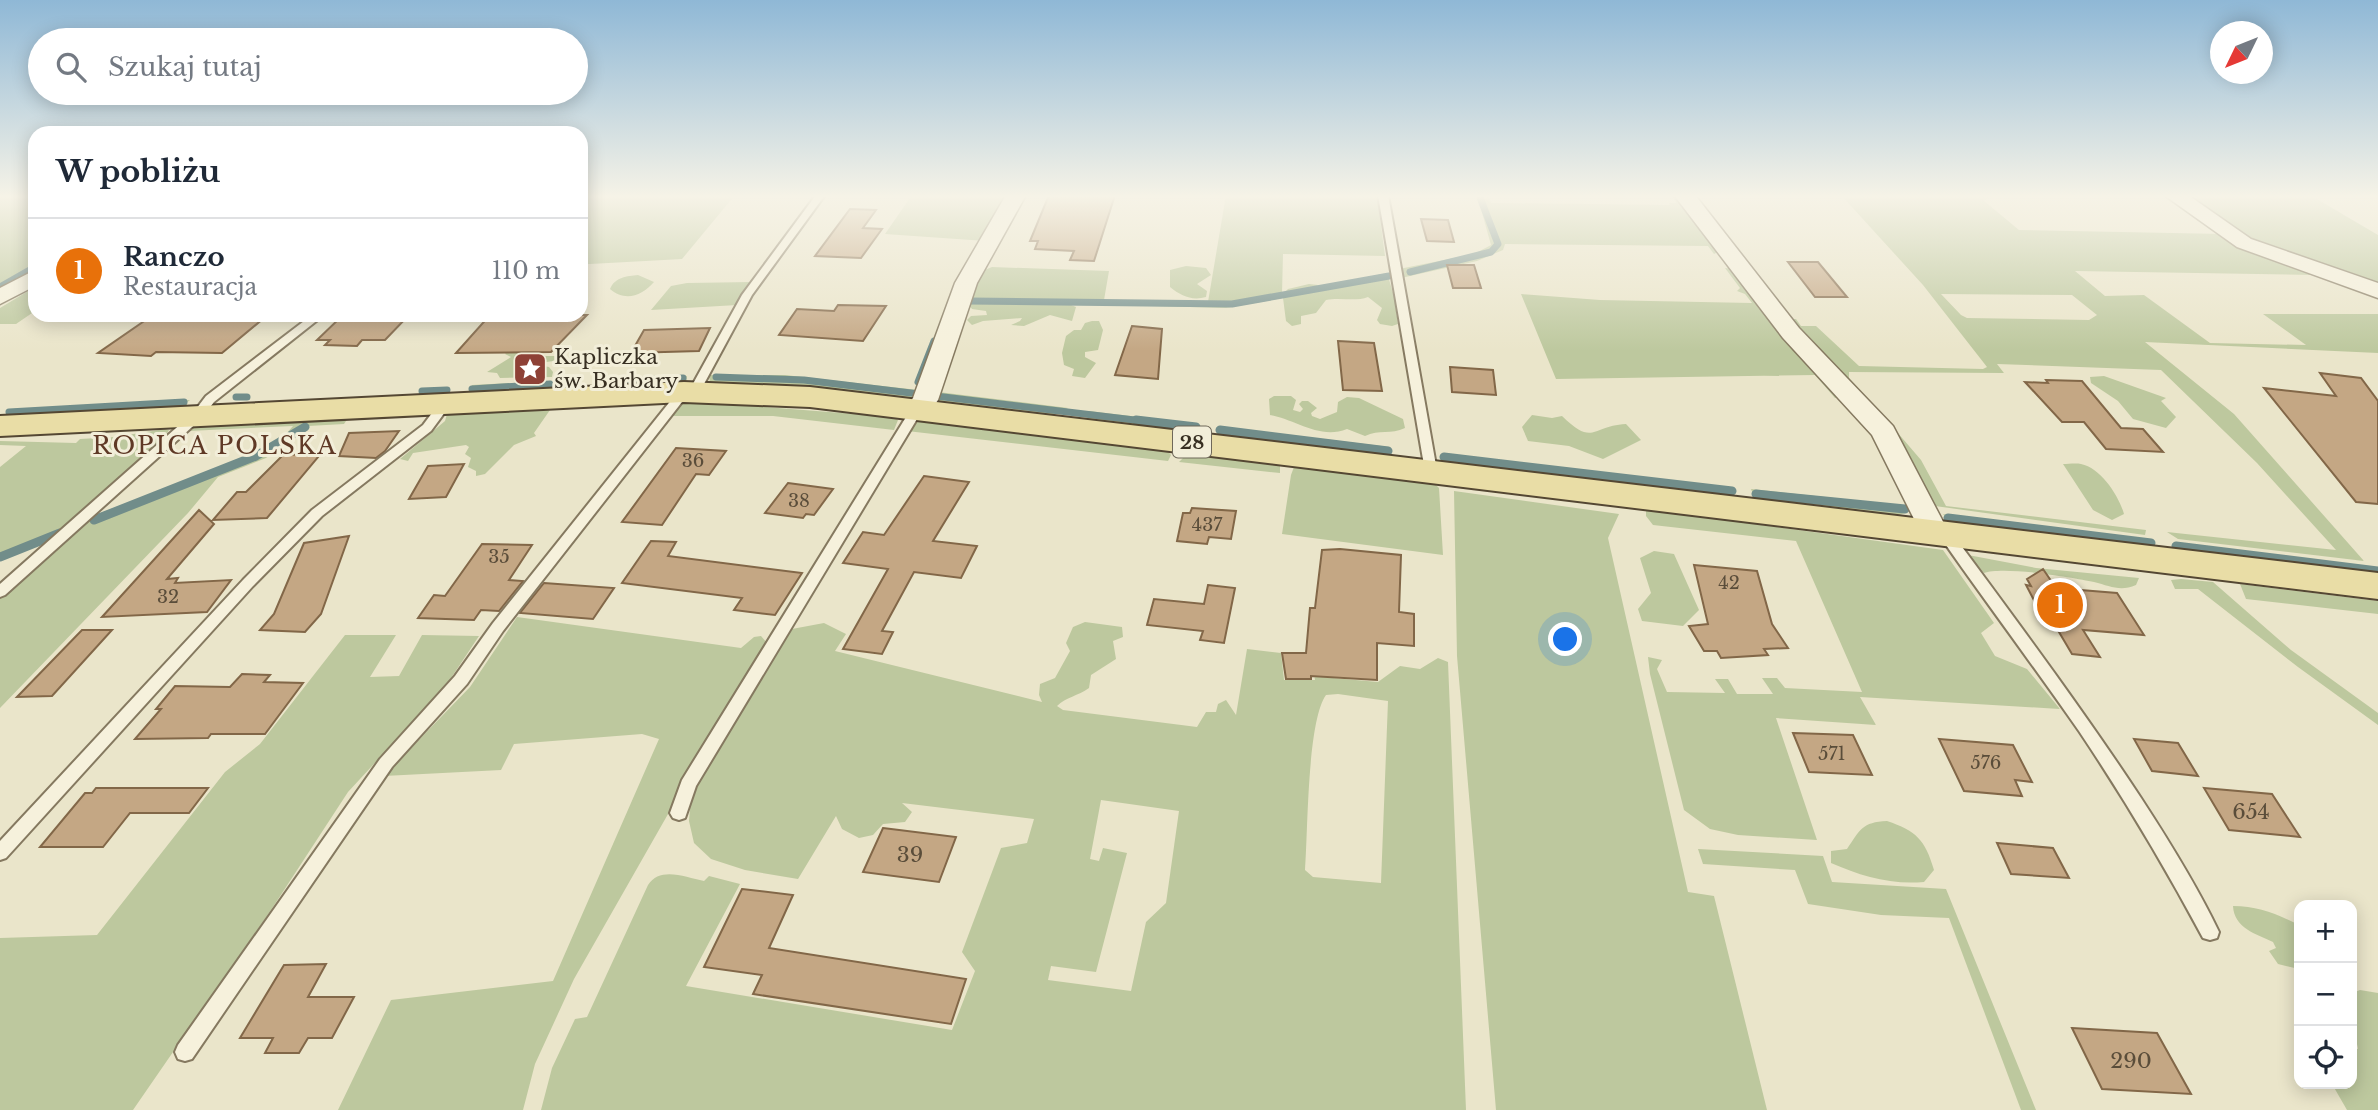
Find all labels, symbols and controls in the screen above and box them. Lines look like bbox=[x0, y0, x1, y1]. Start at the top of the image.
north arrow bbox=[2210, 21, 2273, 84]
search box bbox=[28, 28, 588, 105]
icon: search bbox=[52, 48, 90, 86]
text: Szukaj tutaj bbox=[108, 51, 262, 83]
text: W pobliżu bbox=[56, 153, 220, 190]
text: Ranczo bbox=[123, 241, 225, 273]
text: 1 bbox=[74, 257, 84, 285]
text: 110 m bbox=[492, 257, 560, 285]
text: Restauracja bbox=[123, 273, 257, 301]
place label: Kapliczka św. Barbary bbox=[554, 344, 679, 394]
place icon: Kapliczka św. Barbary bbox=[511, 350, 549, 388]
road number: 28 bbox=[1173, 426, 1211, 458]
district label: ROPICA POLSKA bbox=[92, 431, 338, 460]
house number: 36 bbox=[682, 450, 704, 472]
house number: 38 bbox=[788, 490, 810, 512]
house number: 437 bbox=[1192, 514, 1223, 536]
house number: 35 bbox=[488, 546, 510, 568]
house number: 42 bbox=[1718, 572, 1740, 594]
pin: 1 bbox=[2037, 579, 2083, 631]
house number: 32 bbox=[157, 586, 179, 608]
your location bbox=[1548, 622, 1582, 656]
house number: 571 bbox=[1818, 743, 1846, 765]
house number: 576 bbox=[1971, 752, 2001, 774]
house number: 654 bbox=[2232, 799, 2270, 825]
house number: 39 bbox=[897, 842, 923, 868]
map controls bbox=[2294, 900, 2357, 1089]
button: + bbox=[2294, 900, 2357, 963]
button: − bbox=[2294, 963, 2357, 1026]
button: locate bbox=[2294, 1026, 2357, 1089]
house number: 290 bbox=[2110, 1048, 2152, 1074]

